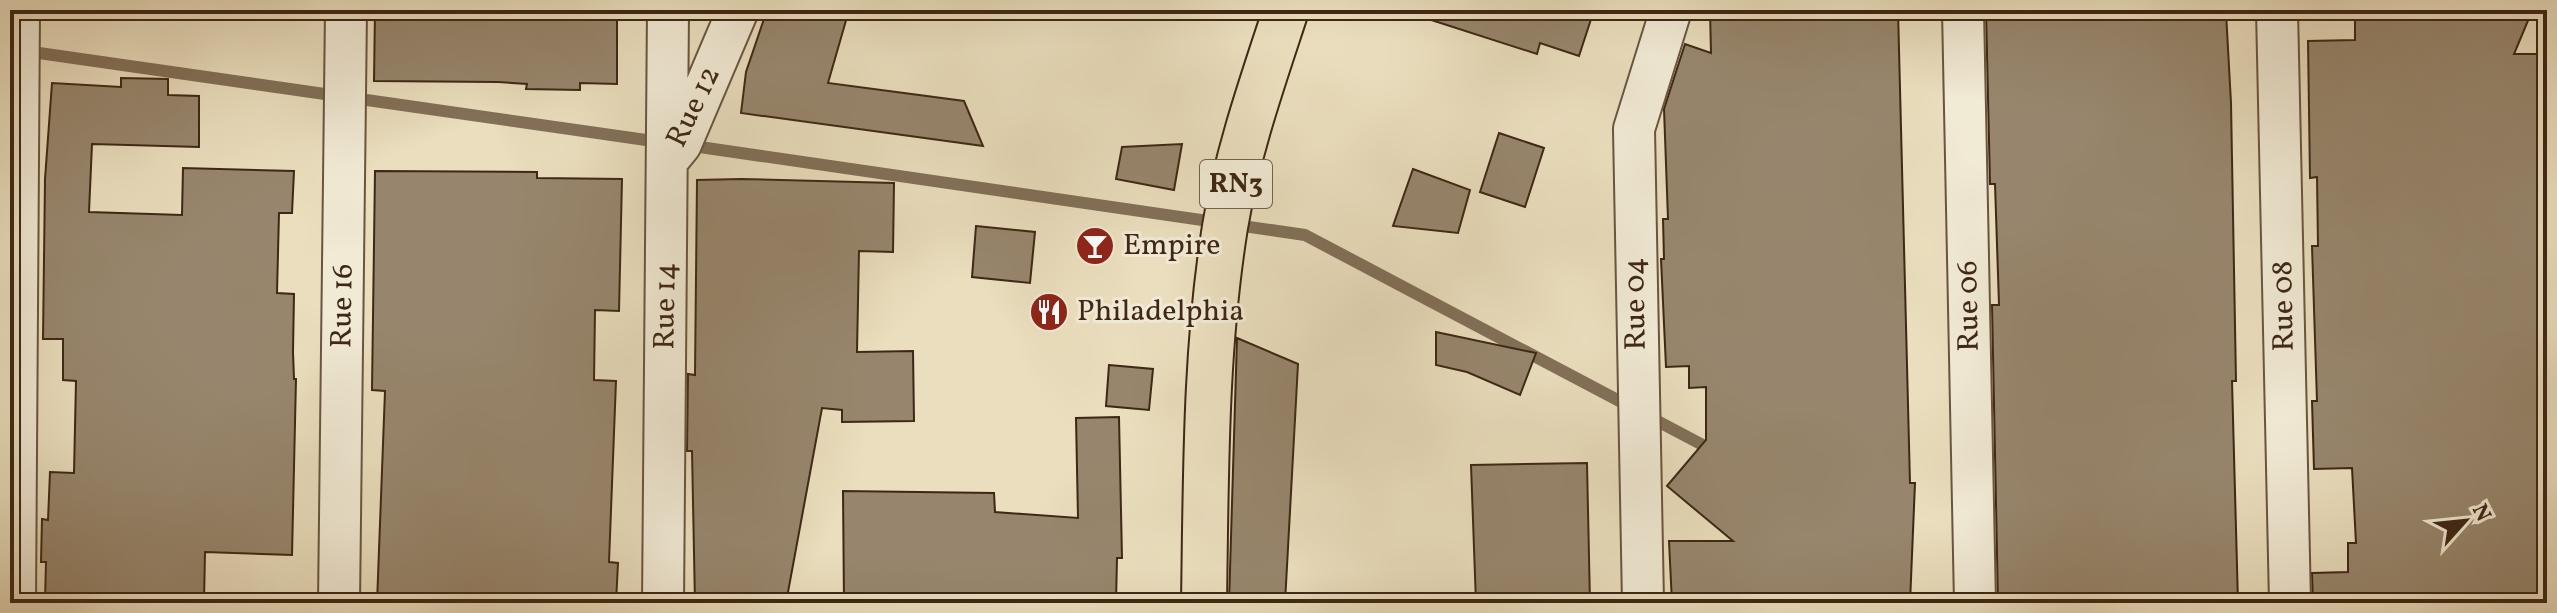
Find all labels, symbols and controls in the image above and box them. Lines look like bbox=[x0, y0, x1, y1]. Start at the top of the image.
street label: Rue 12 bbox=[656, 59, 732, 155]
road number: RN3 bbox=[1200, 160, 1272, 208]
bar icon: Empire bbox=[1074, 225, 1116, 267]
place label: Empire bbox=[1123, 225, 1221, 267]
street label: Rue 04 bbox=[1614, 257, 1658, 351]
street label: Rue 06 bbox=[1947, 260, 1991, 352]
street label: Rue 08 bbox=[2262, 260, 2306, 352]
street label: Rue 14 bbox=[644, 262, 688, 350]
street label: Rue 16 bbox=[321, 263, 365, 349]
restaurant icon: Philadelphia bbox=[1028, 291, 1070, 333]
place label: Philadelphia bbox=[1077, 291, 1244, 333]
north arrow bbox=[2425, 481, 2505, 561]
text: N bbox=[2463, 499, 2498, 527]

